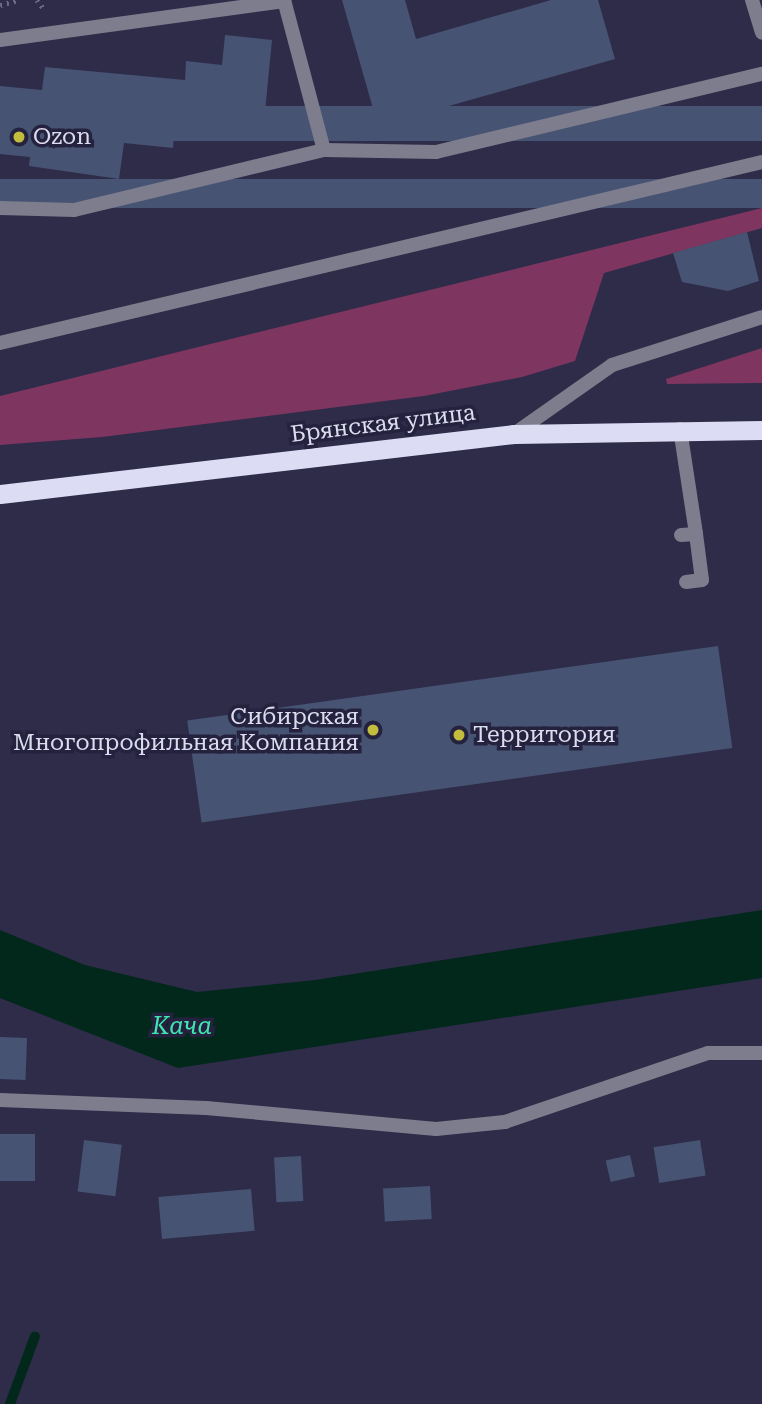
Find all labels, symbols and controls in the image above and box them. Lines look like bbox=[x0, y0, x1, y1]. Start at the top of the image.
place label: Ozon bbox=[33, 123, 91, 151]
marker: Ozon bbox=[11, 129, 27, 145]
street label: Брянская улица bbox=[289, 399, 477, 449]
place label: Сибирская Многопрофильная Компания bbox=[13, 703, 359, 757]
place label: Территория bbox=[473, 721, 616, 749]
marker: Сибирская Многопрофильная Компания bbox=[365, 722, 381, 738]
marker: Территория bbox=[451, 727, 467, 743]
water label: Кача bbox=[152, 1013, 212, 1041]

